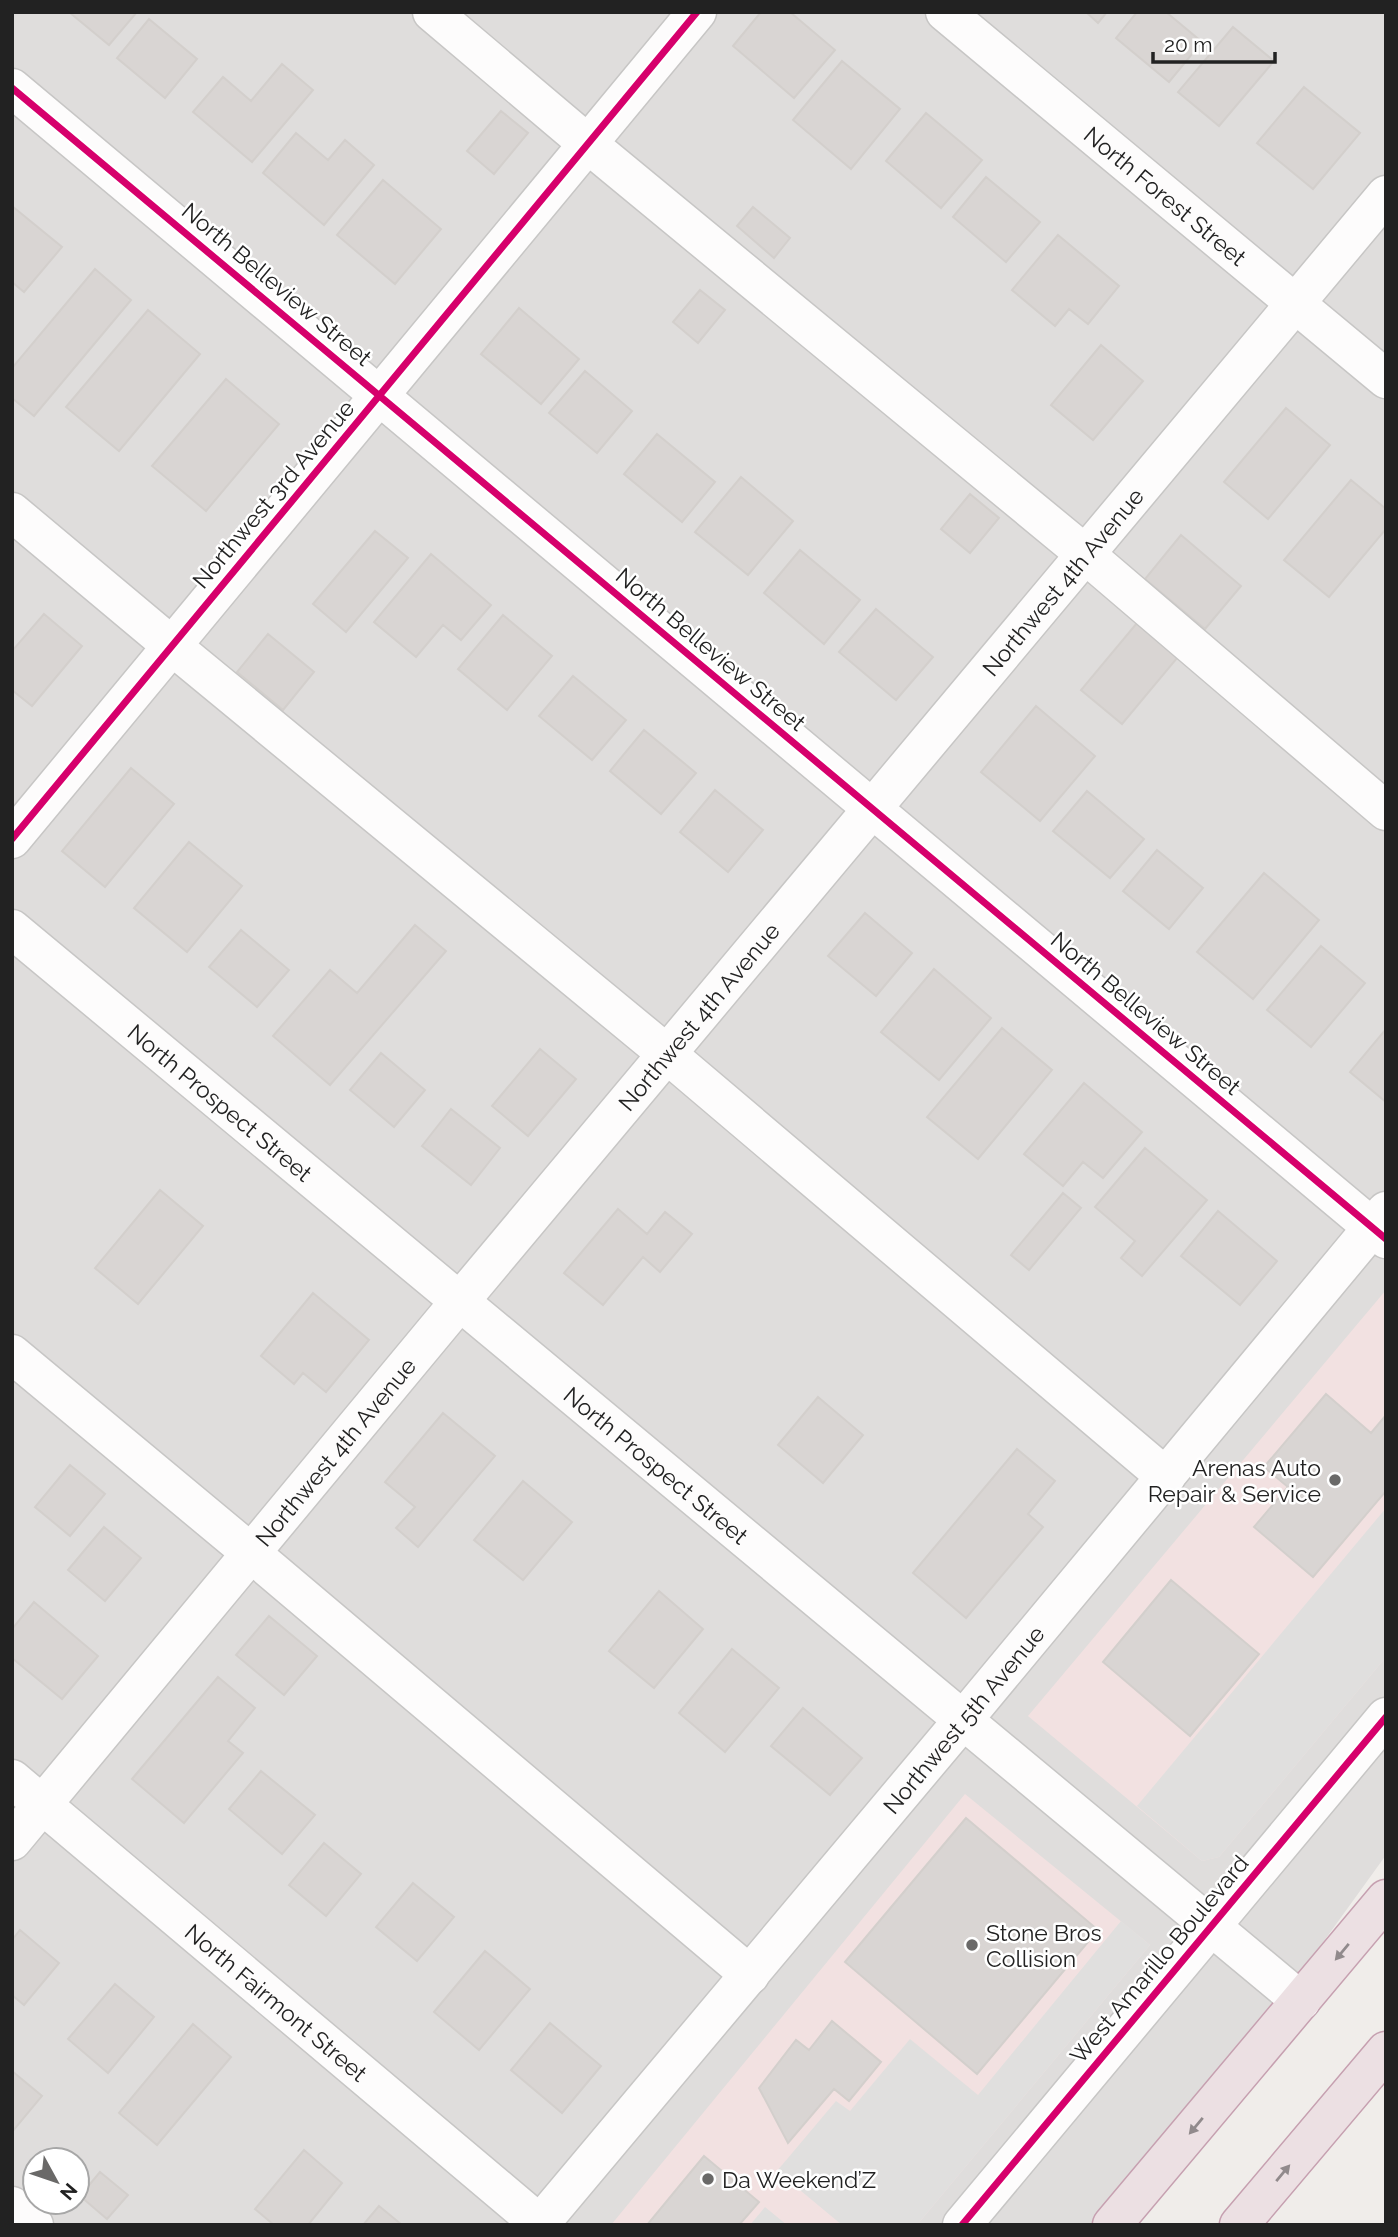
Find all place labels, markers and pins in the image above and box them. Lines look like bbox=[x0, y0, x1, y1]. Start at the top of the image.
place label: Arenas Auto Repair & Service bbox=[1148, 1454, 1321, 1507]
marker: Arenas Auto Repair & Service bbox=[1327, 1472, 1343, 1488]
place label: Stone Bros Collision bbox=[986, 1919, 1102, 1972]
marker: Stone Bros Collision bbox=[964, 1937, 980, 1953]
place label: Da Weekend’Z bbox=[722, 2166, 876, 2193]
marker: Da Weekend’Z bbox=[700, 2171, 716, 2187]

